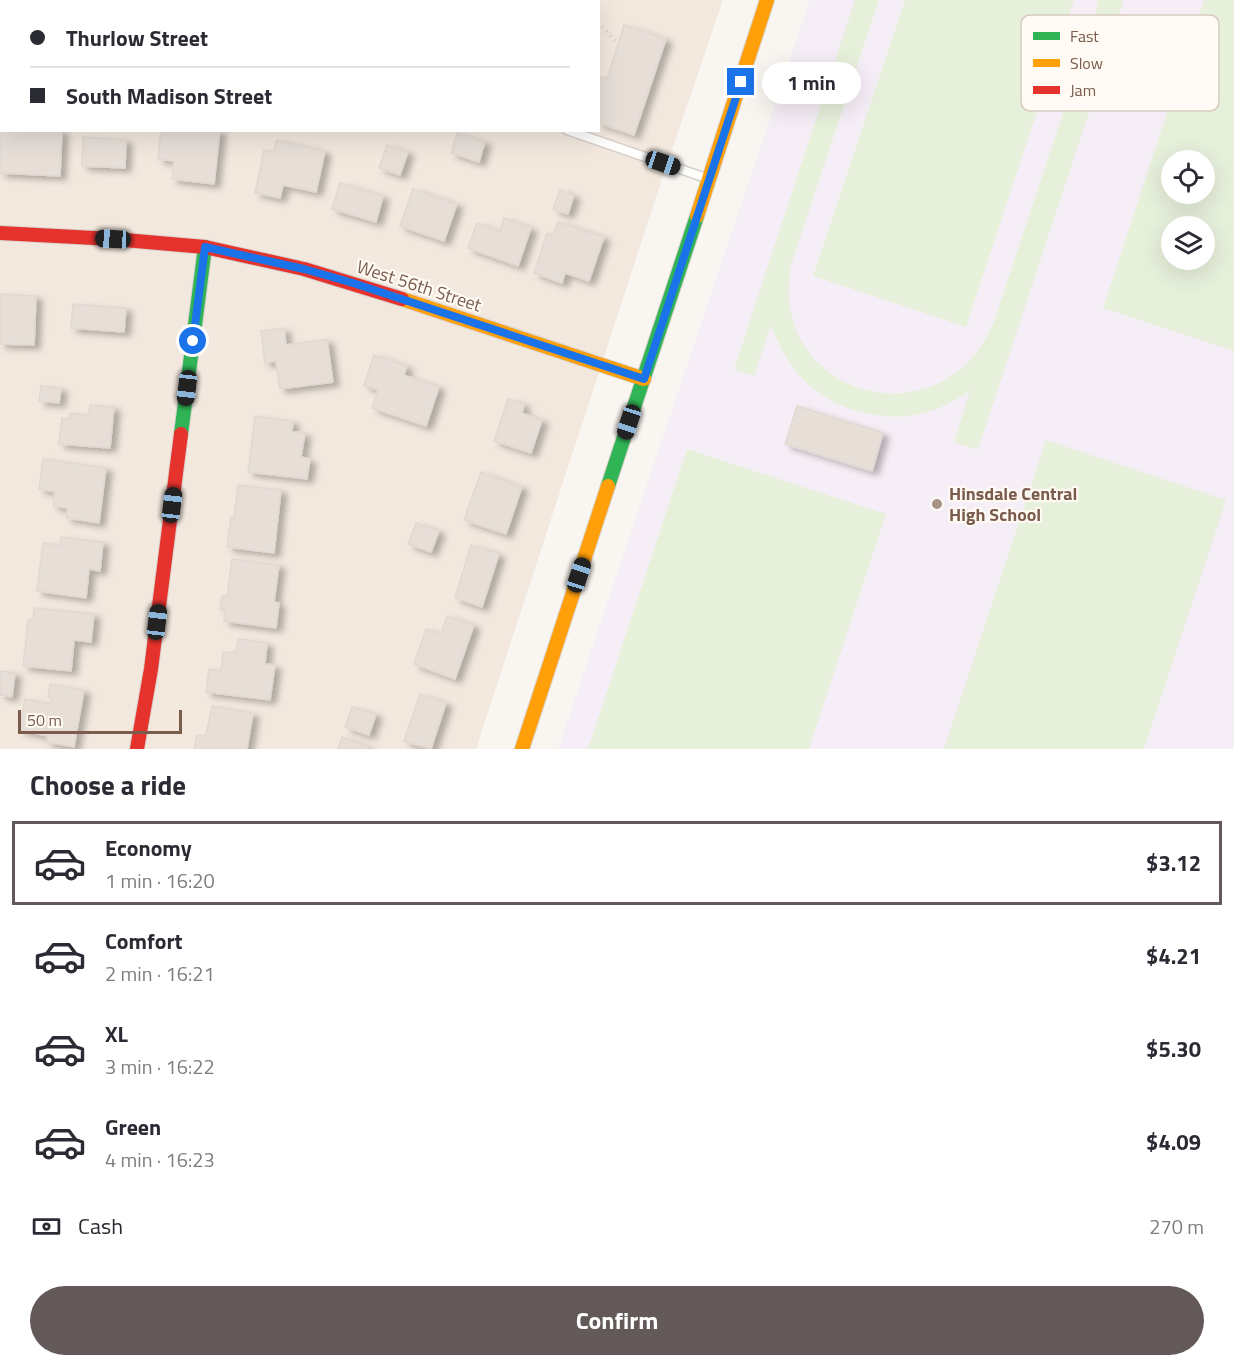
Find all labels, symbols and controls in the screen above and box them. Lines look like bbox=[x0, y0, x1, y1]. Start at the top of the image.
legend bbox=[1021, 15, 1219, 111]
text: Thurlow Street bbox=[66, 21, 208, 55]
text: Fast bbox=[1070, 24, 1099, 48]
text: Slow bbox=[1070, 51, 1103, 75]
callout: 1 min bbox=[762, 61, 861, 103]
text: 1 min bbox=[787, 67, 836, 98]
route end bbox=[727, 68, 754, 95]
text: Jam bbox=[1070, 78, 1096, 102]
text: South Madison Street bbox=[66, 79, 272, 113]
car bbox=[643, 149, 683, 177]
map controls bbox=[1161, 150, 1215, 270]
button: locate bbox=[1161, 150, 1215, 204]
button: layers bbox=[1161, 216, 1215, 270]
car bbox=[95, 229, 131, 249]
street label: West 56th Street bbox=[353, 253, 486, 319]
route start bbox=[179, 327, 206, 354]
car bbox=[176, 369, 198, 407]
car bbox=[615, 402, 643, 442]
place label: Hinsdale Central High School bbox=[949, 480, 1077, 528]
car bbox=[161, 486, 183, 524]
marker: Hinsdale Central High School bbox=[930, 497, 944, 511]
car bbox=[565, 555, 593, 595]
car bbox=[146, 603, 168, 641]
scale bar bbox=[18, 707, 182, 734]
text: 50 m bbox=[27, 708, 62, 732]
text: Choose a ride bbox=[30, 764, 186, 805]
text: Economy bbox=[105, 831, 192, 865]
icon: car bbox=[33, 836, 87, 890]
text: $3.12 bbox=[1146, 846, 1201, 880]
text: 1 min · 16:20 bbox=[105, 865, 215, 896]
text: Comfort bbox=[105, 924, 183, 958]
icon: car bbox=[33, 929, 87, 983]
text: $4.21 bbox=[1146, 939, 1201, 973]
text: 2 min · 16:21 bbox=[105, 958, 215, 989]
text: XL bbox=[105, 1017, 128, 1051]
icon: car bbox=[33, 1022, 87, 1076]
text: $5.30 bbox=[1146, 1032, 1201, 1066]
text: 3 min · 16:22 bbox=[105, 1051, 215, 1082]
text: Green bbox=[105, 1110, 161, 1144]
icon: car bbox=[33, 1115, 87, 1169]
text: $4.09 bbox=[1146, 1125, 1201, 1159]
text: 4 min · 16:23 bbox=[105, 1144, 215, 1175]
text: Cash bbox=[78, 1209, 123, 1243]
icon: cash bbox=[30, 1210, 63, 1243]
text: 270 m bbox=[1149, 1211, 1204, 1242]
button: Confirm bbox=[30, 1286, 1204, 1355]

